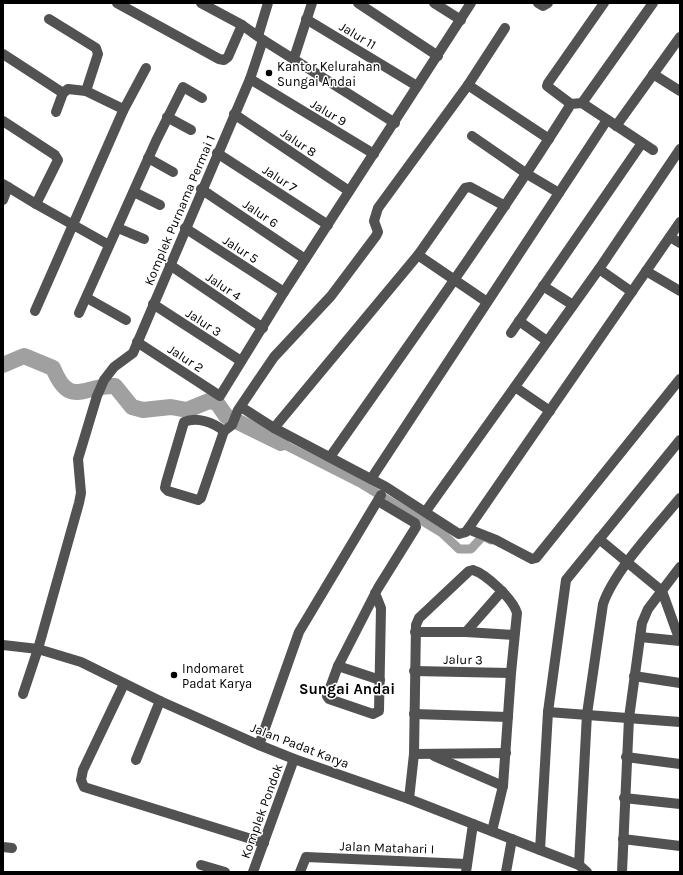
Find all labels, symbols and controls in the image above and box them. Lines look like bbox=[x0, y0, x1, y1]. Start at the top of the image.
street label: Jalur 11 bbox=[337, 19, 379, 52]
place label: Kantor Kelurahan Sungai Andai bbox=[277, 59, 380, 89]
marker: Kantor Kelurahan Sungai Andai bbox=[264, 68, 274, 78]
street label: Jalur 9 bbox=[308, 96, 349, 129]
street label: Jalur 8 bbox=[278, 125, 319, 160]
street label: Komplek Purnama Permai 1 bbox=[141, 133, 218, 288]
street label: Jalur 7 bbox=[260, 162, 300, 195]
street label: Jalur 6 bbox=[240, 196, 281, 231]
street label: Jalur 5 bbox=[220, 232, 261, 266]
street label: Jalur 4 bbox=[203, 269, 244, 304]
street label: Jalur 3 bbox=[183, 305, 224, 339]
street label: Jalur 2 bbox=[165, 341, 206, 375]
street label: Jalur 3 bbox=[443, 652, 483, 667]
place label: Indomaret Padat Karya bbox=[182, 661, 252, 691]
marker: Indomaret Padat Karya bbox=[169, 670, 179, 680]
district label: Sungai Andai bbox=[299, 680, 395, 698]
street label: Jalan Padat Karya bbox=[248, 720, 351, 771]
street label: Komplek Pondok bbox=[237, 762, 286, 861]
street label: Jalan Matahari I bbox=[339, 838, 435, 857]

